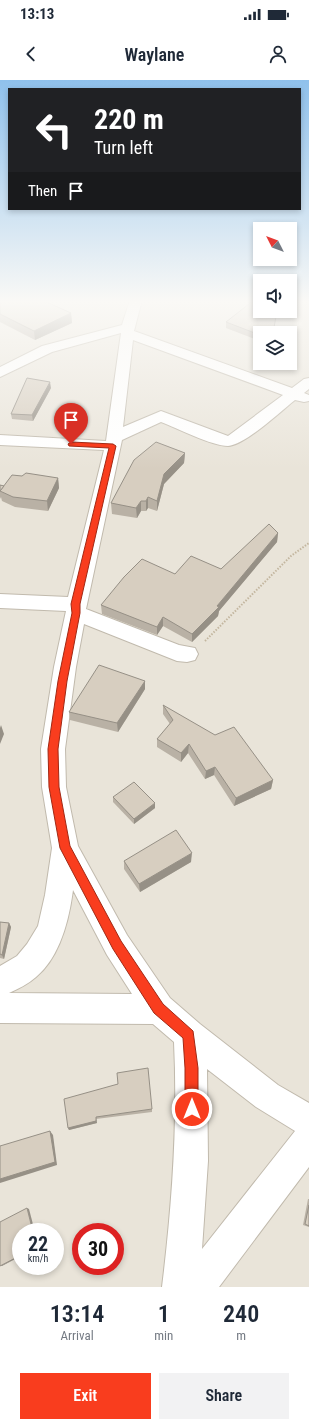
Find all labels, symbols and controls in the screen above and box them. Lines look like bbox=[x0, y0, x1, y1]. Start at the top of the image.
text: 13:13 bbox=[20, 5, 54, 23]
icon: back bbox=[20, 43, 42, 65]
icon: person bbox=[267, 43, 289, 65]
text: Waylane bbox=[125, 44, 184, 65]
text: 220 m bbox=[94, 103, 164, 136]
icon: left bbox=[28, 104, 80, 156]
text: Turn left bbox=[94, 137, 153, 158]
icon: arrive bbox=[65, 180, 87, 202]
text: Then bbox=[28, 182, 57, 200]
north arrow bbox=[253, 222, 297, 266]
map controls bbox=[253, 222, 297, 370]
button: sound bbox=[253, 274, 297, 318]
button: layers bbox=[253, 326, 297, 370]
pin bbox=[54, 403, 88, 444]
icon: arrive bbox=[60, 409, 82, 431]
position arrow bbox=[171, 1088, 213, 1130]
speed limit sign: 30 bbox=[72, 1223, 124, 1275]
text: 22 bbox=[28, 1232, 48, 1256]
text: km/h bbox=[28, 1253, 48, 1264]
text: 13:14 bbox=[50, 1300, 104, 1328]
text: 1 bbox=[158, 1300, 170, 1328]
text: 240 bbox=[223, 1300, 259, 1328]
text: Arrival bbox=[61, 1328, 94, 1343]
text: min bbox=[154, 1328, 173, 1343]
text: m bbox=[236, 1328, 246, 1343]
button: Exit bbox=[20, 1373, 151, 1419]
button: Share bbox=[159, 1373, 289, 1419]

